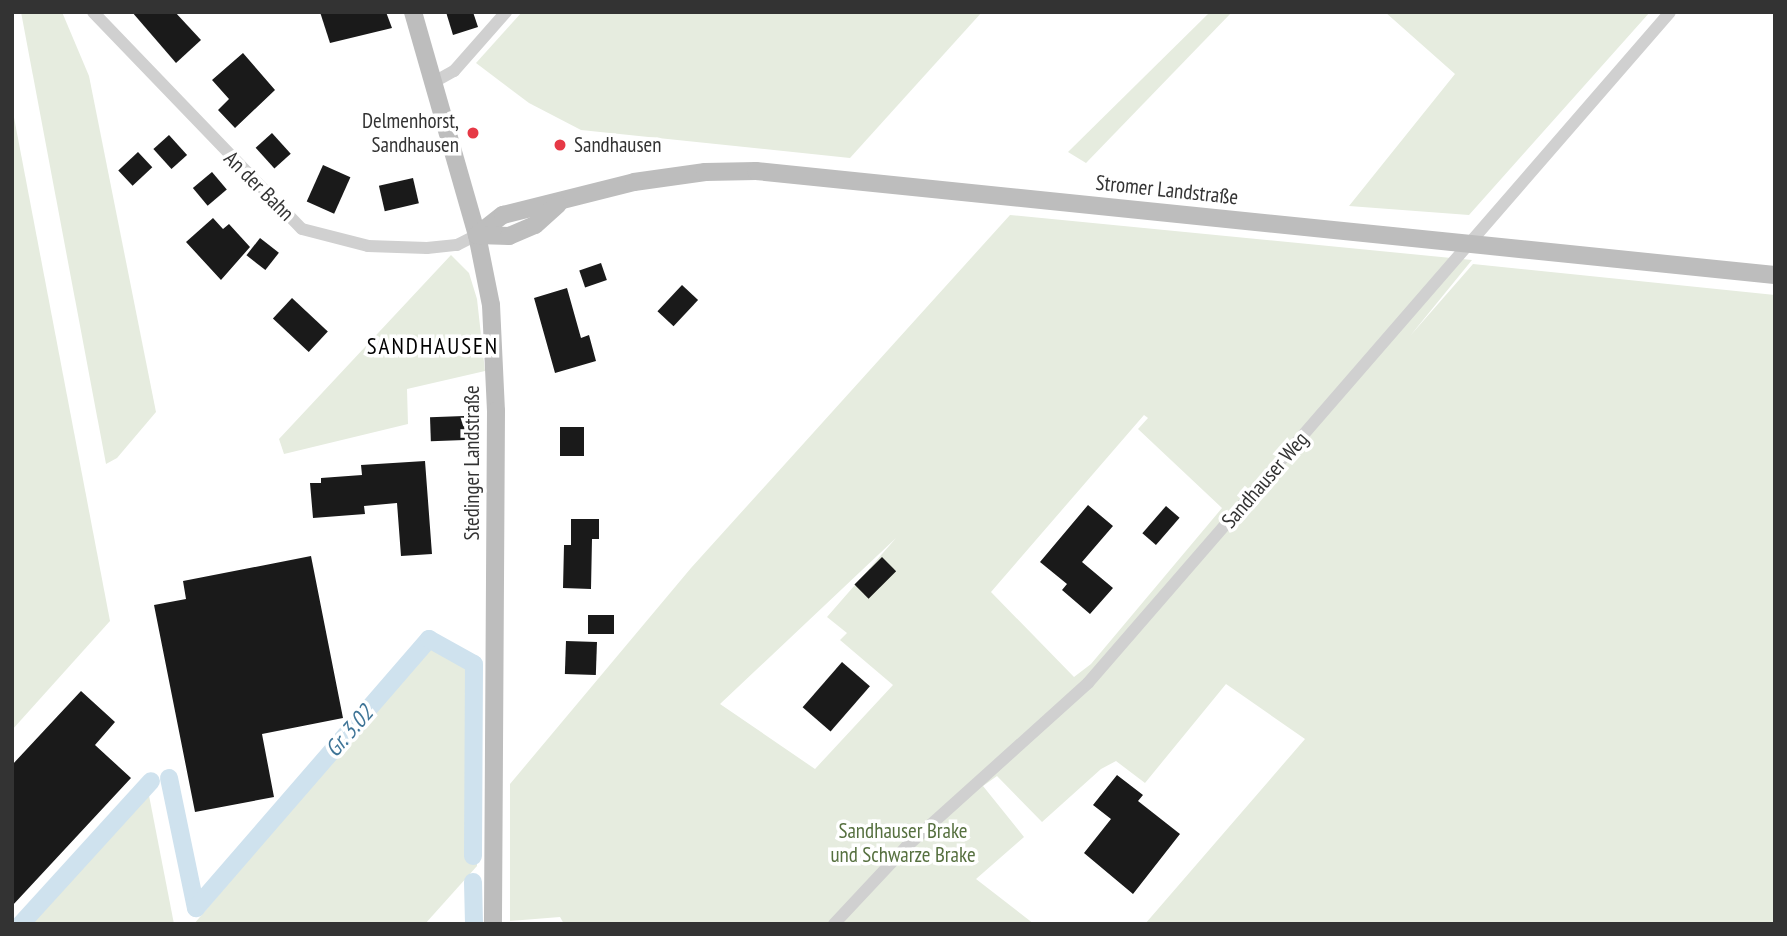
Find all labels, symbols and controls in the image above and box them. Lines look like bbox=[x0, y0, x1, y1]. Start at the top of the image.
place label: Delmenhorst, Sandhausen bbox=[362, 108, 459, 158]
marker: Delmenhorst, Sandhausen bbox=[465, 125, 481, 141]
place label: Sandhausen bbox=[574, 132, 661, 158]
marker: Sandhausen bbox=[552, 137, 568, 153]
street label: An der Bahn bbox=[219, 146, 299, 226]
street label: Stromer Landstraße bbox=[1094, 170, 1240, 210]
district label: SANDHAUSEN bbox=[368, 332, 498, 360]
street label: Stedinger Landstraße bbox=[459, 385, 485, 541]
street label: Sandhauser Weg bbox=[1216, 427, 1314, 533]
water label: Gr. 3.02 bbox=[319, 699, 379, 763]
park label: Sandhauser Brake und Schwarze Brake bbox=[830, 818, 976, 868]

